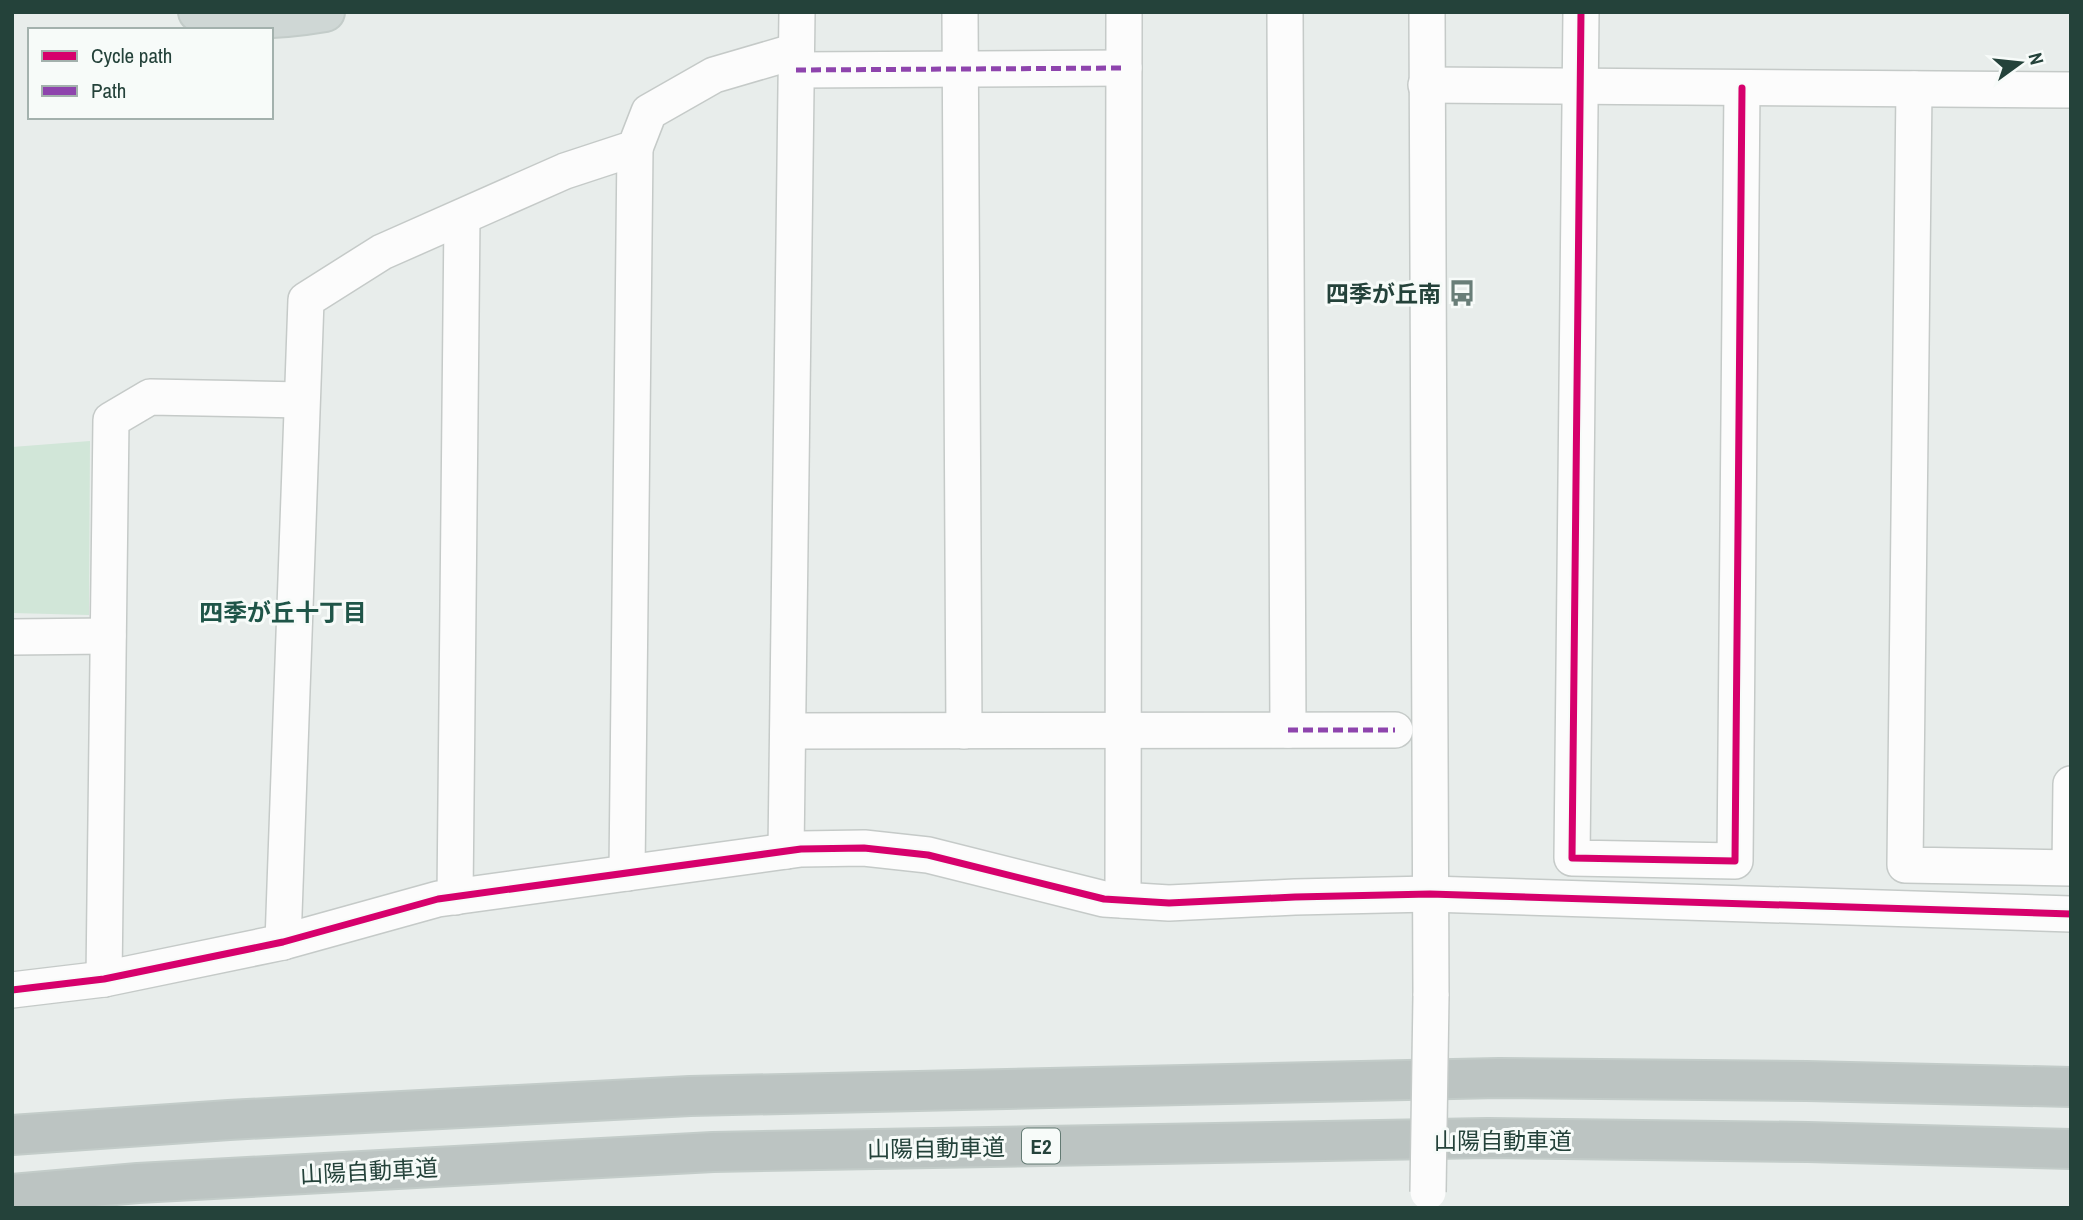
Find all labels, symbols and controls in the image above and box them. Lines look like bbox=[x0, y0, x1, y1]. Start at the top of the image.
legend bbox=[28, 28, 273, 119]
north arrow bbox=[1985, 28, 2055, 98]
text: Cycle path bbox=[91, 41, 172, 70]
text: N bbox=[2022, 50, 2050, 67]
text: Path bbox=[91, 76, 126, 105]
place label: 四季が丘南 bbox=[1326, 278, 1441, 309]
bus stop icon: 四季が丘南 bbox=[1447, 278, 1477, 308]
district label: 四季が丘十丁目 bbox=[199, 596, 367, 628]
street label: 山陽自動車道 bbox=[1434, 1125, 1572, 1156]
road number: E2 bbox=[1022, 1128, 1060, 1164]
street label: 山陽自動車道 bbox=[867, 1131, 1005, 1165]
street label: 山陽自動車道 bbox=[299, 1152, 439, 1190]

